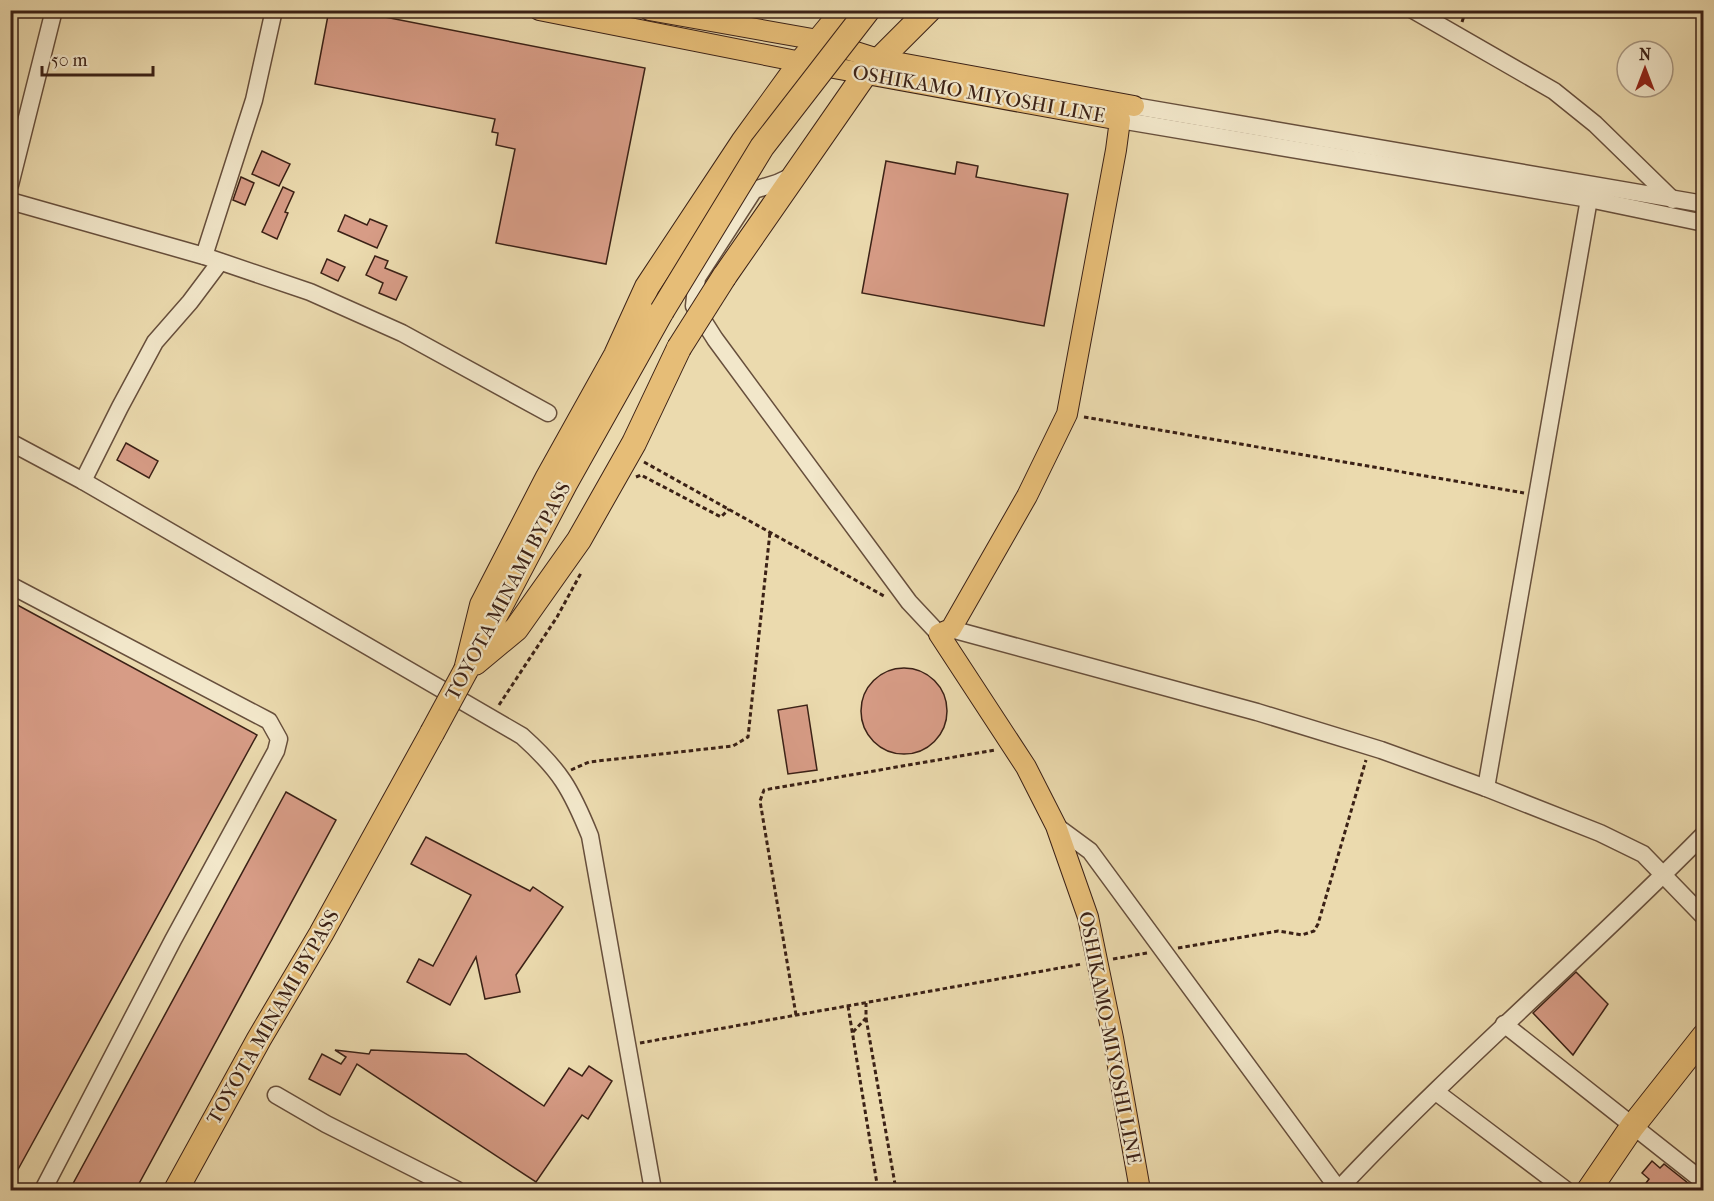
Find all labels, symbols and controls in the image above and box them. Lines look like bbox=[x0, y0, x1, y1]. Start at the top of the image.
scale bar bbox=[42, 39, 153, 77]
north arrow bbox=[1615, 39, 1675, 99]
text: N bbox=[1639, 45, 1652, 64]
text: 50 m bbox=[51, 50, 88, 71]
street label: OSHIKAMO MIYOSHI LINE bbox=[851, 60, 1107, 128]
street label: TOYOTA MINAMI BYPASS bbox=[441, 478, 575, 704]
street label: TOYOTA MINAMI BYPASS bbox=[202, 906, 344, 1128]
street label: OSHIKAMO-MIYOSHI LINE bbox=[1074, 910, 1146, 1166]

